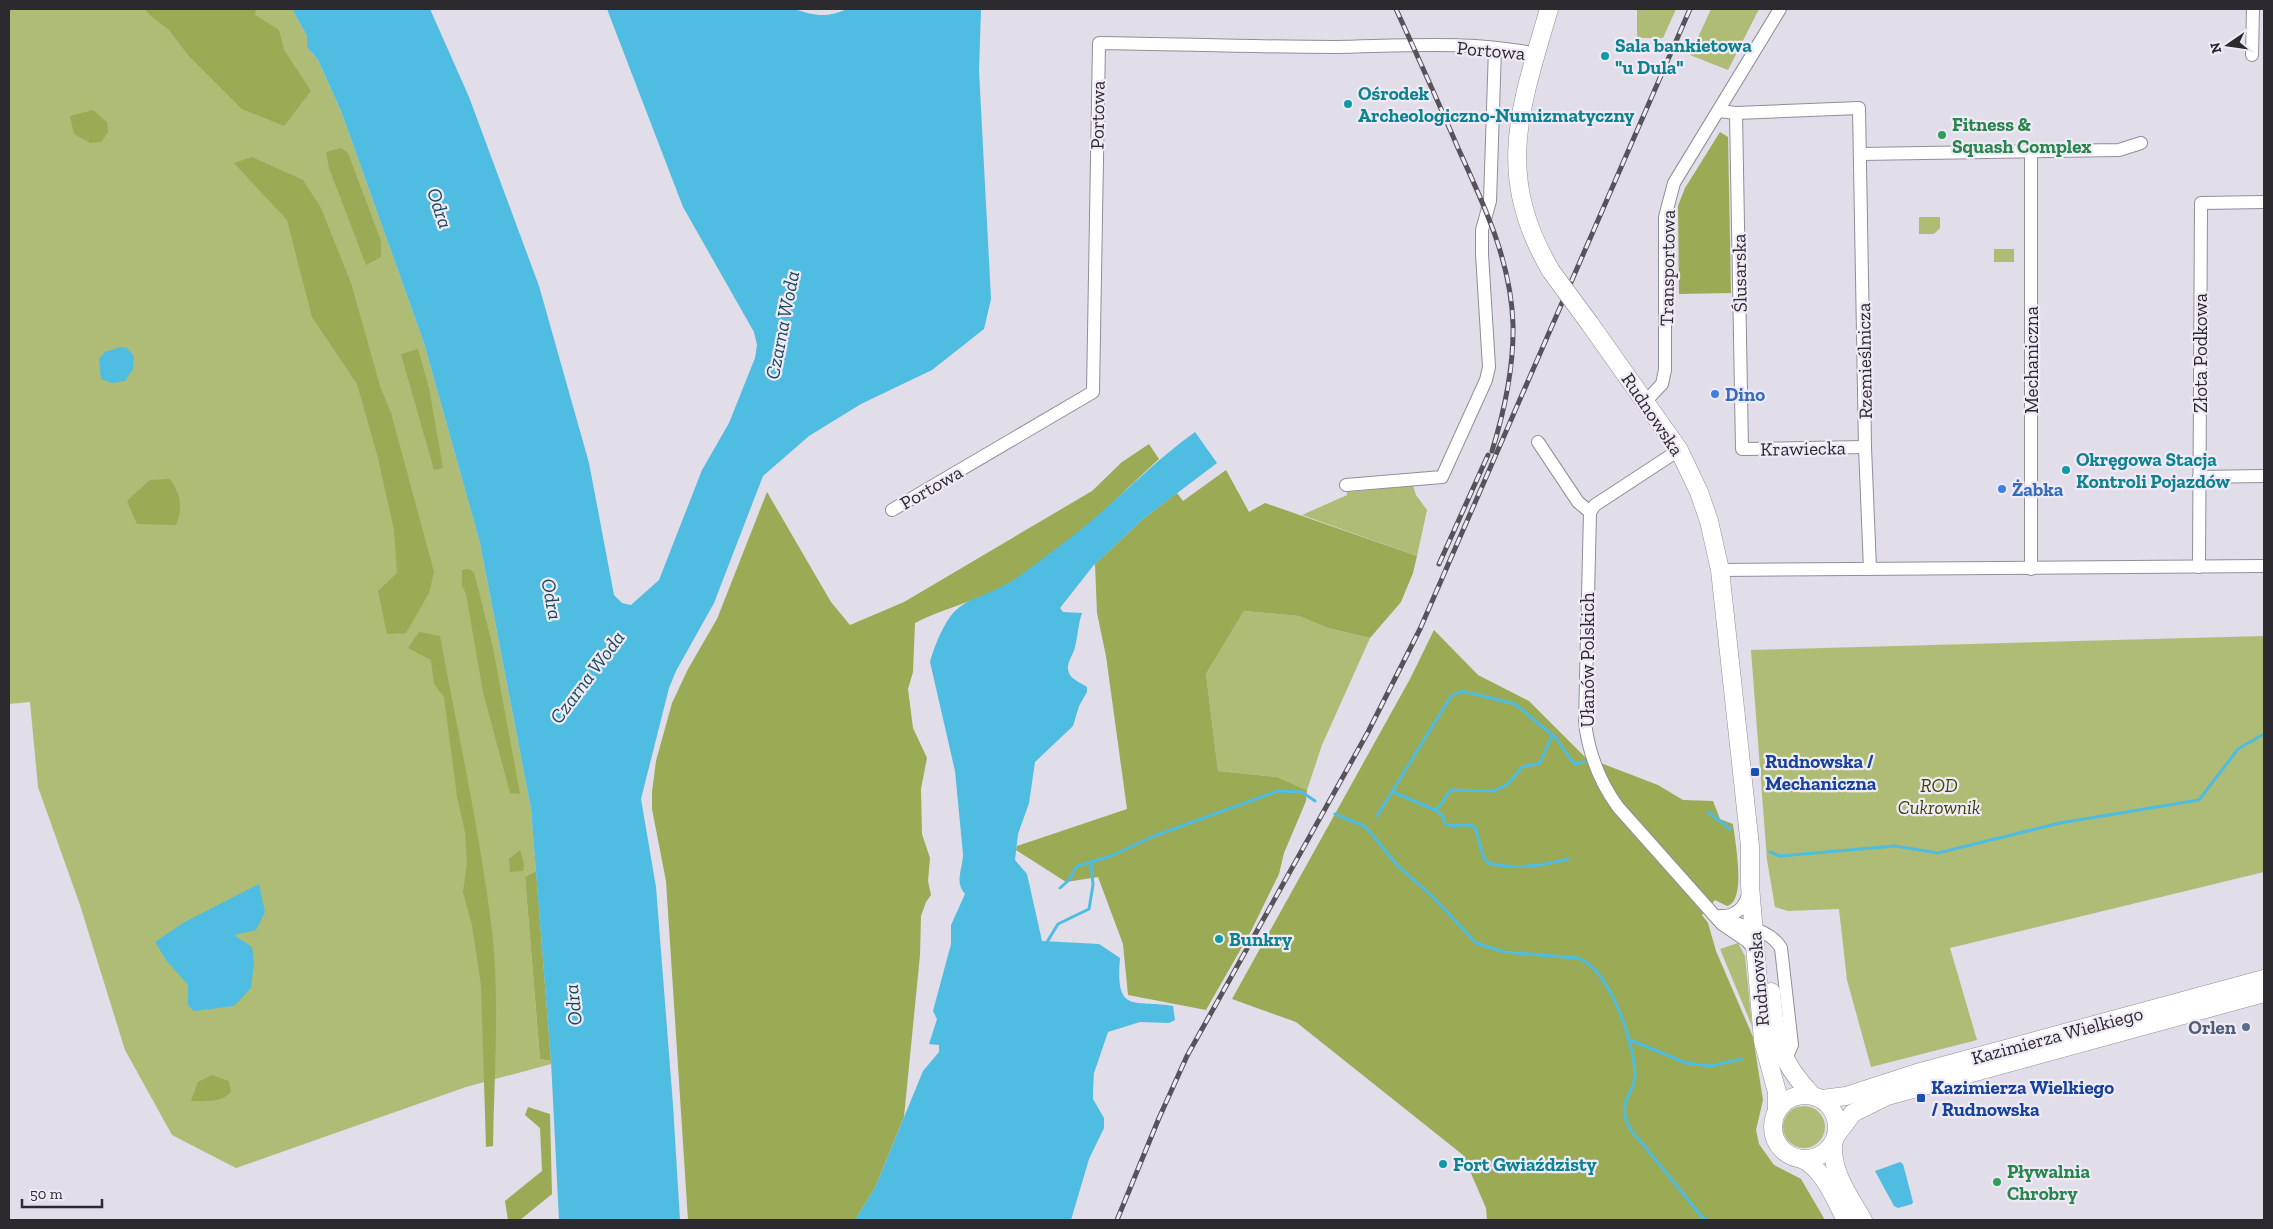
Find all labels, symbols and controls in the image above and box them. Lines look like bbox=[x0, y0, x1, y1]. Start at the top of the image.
north arrow bbox=[2203, 20, 2253, 70]
place label: Sala bankietowa "u Dula" bbox=[1615, 34, 1752, 79]
street label: Portowa bbox=[1456, 36, 1526, 65]
text: N bbox=[2206, 40, 2225, 55]
marker: Sala bankietowa "u Dula" bbox=[1599, 50, 1611, 62]
street label: Portowa bbox=[1085, 81, 1110, 149]
place label: Ośrodek Archeologiczno-Numizmatyczny bbox=[1358, 82, 1634, 127]
marker: Ośrodek Archeologiczno-Numizmatyczny bbox=[1342, 98, 1354, 110]
place label: Fitness & Squash Complex bbox=[1952, 113, 2092, 158]
marker: Fitness & Squash Complex bbox=[1936, 129, 1948, 141]
water label: Odra bbox=[422, 185, 458, 231]
street label: Transportowa bbox=[1655, 210, 1680, 326]
street label: Ślusarska bbox=[1727, 233, 1752, 313]
water label: Czarna Woda bbox=[760, 269, 804, 381]
street label: Złota Podkowa bbox=[2189, 293, 2212, 413]
street label: Rzemieślnicza bbox=[1852, 303, 1877, 419]
street label: Mechaniczna bbox=[2020, 306, 2043, 414]
street label: Rudnowska bbox=[1616, 368, 1689, 460]
place label: Dino bbox=[1725, 383, 1765, 406]
marker: Dino bbox=[1709, 388, 1721, 400]
street label: Krawiecka bbox=[1760, 436, 1846, 461]
place label: Okręgowa Stacja Kontroli Pojazdów bbox=[2076, 448, 2231, 493]
street label: Portowa bbox=[896, 460, 967, 515]
marker: Okręgowa Stacja Kontroli Pojazdów bbox=[2060, 464, 2072, 476]
place label: Żabka bbox=[2012, 478, 2064, 501]
marker: Żabka bbox=[1996, 483, 2008, 495]
water label: Odra bbox=[536, 576, 568, 622]
street label: Ułanów Polskich bbox=[1576, 592, 1599, 728]
water label: Czarna Woda bbox=[544, 626, 630, 728]
place label: Rudnowska / Mechaniczna bbox=[1765, 750, 1877, 795]
marker: Rudnowska / Mechaniczna bbox=[1749, 766, 1761, 778]
park label: ROD Cukrownik bbox=[1898, 774, 1980, 819]
place label: Bunkry bbox=[1229, 928, 1292, 951]
street label: Rudnowska bbox=[1743, 931, 1774, 1027]
marker: Bunkry bbox=[1213, 933, 1225, 945]
water label: Odra bbox=[559, 983, 587, 1027]
street label: Kazimierza Wielkiego bbox=[1969, 1001, 2146, 1069]
place label: Orlen bbox=[2188, 1016, 2237, 1039]
marker: Orlen bbox=[2240, 1021, 2252, 1033]
place label: Kazimierza Wielkiego / Rudnowska bbox=[1931, 1076, 2114, 1121]
marker: Kazimierza Wielkiego / Rudnowska bbox=[1915, 1092, 1927, 1104]
place label: Fort Gwiaździsty bbox=[1453, 1153, 1596, 1176]
marker: Fort Gwiaździsty bbox=[1437, 1158, 1449, 1170]
place label: Pływalnia Chrobry bbox=[2007, 1160, 2090, 1205]
scale bar bbox=[22, 1176, 102, 1208]
marker: Pływalnia Chrobry bbox=[1991, 1176, 2003, 1188]
text: 50 m bbox=[30, 1185, 63, 1203]

